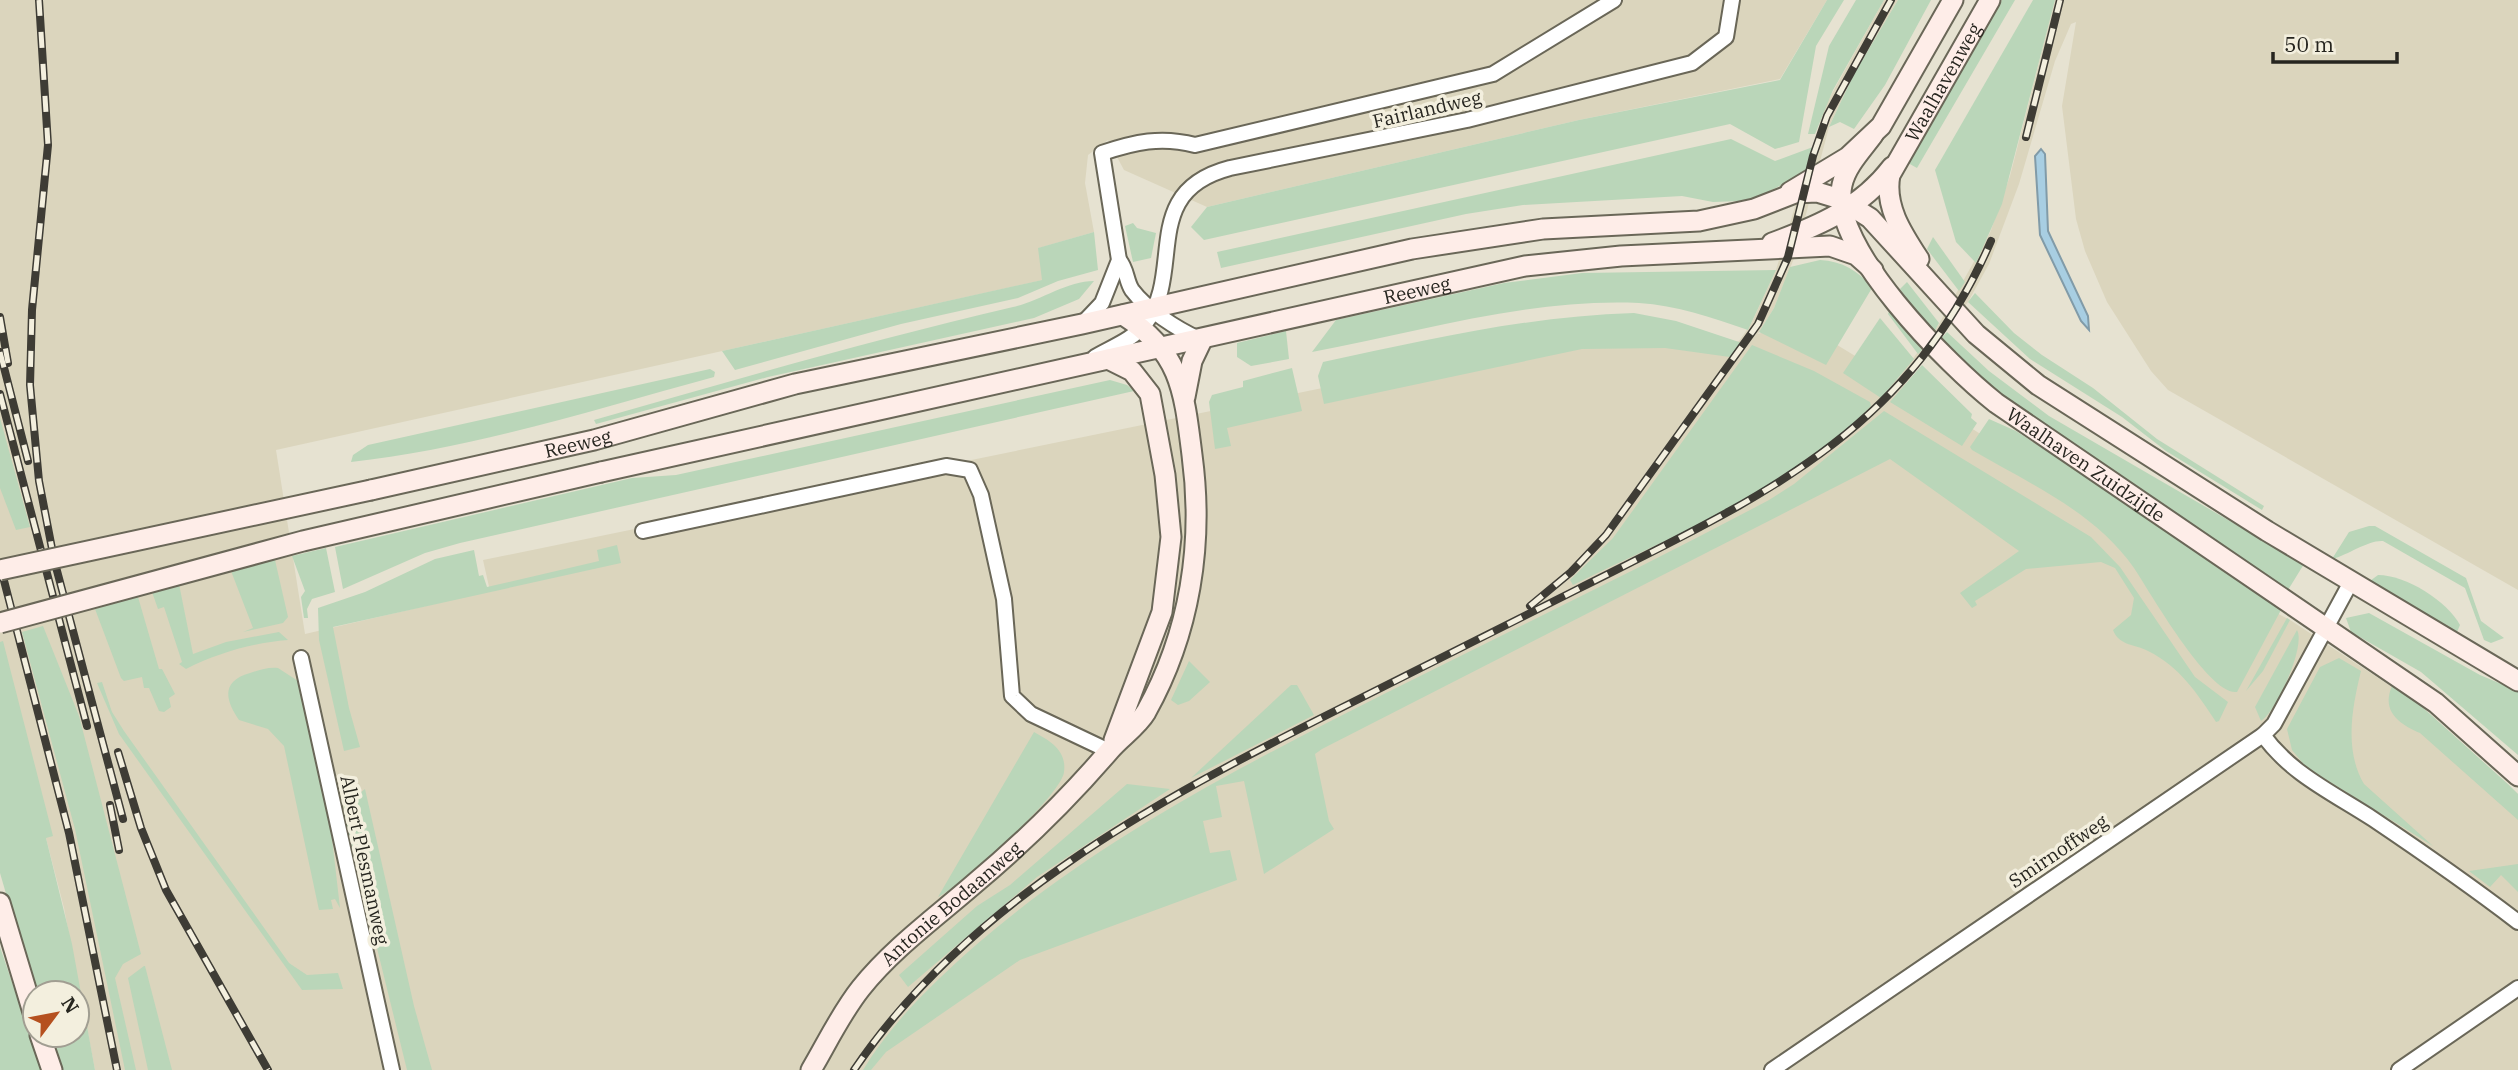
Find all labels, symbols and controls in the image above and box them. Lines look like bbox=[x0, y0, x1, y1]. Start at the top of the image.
street label: Waalhavenweg bbox=[1900, 18, 1987, 146]
scale bar bbox=[2273, 21, 2397, 65]
text: 50 m bbox=[2284, 30, 2334, 58]
street label: Fairlandweg bbox=[1370, 85, 1484, 133]
street label: Reeweg bbox=[1381, 271, 1453, 309]
street label: Waalhaven Zuidzijde bbox=[2002, 402, 2170, 527]
street label: Reeweg bbox=[542, 424, 615, 463]
street label: Albert Plesmanweg bbox=[335, 773, 395, 948]
street label: Smirnoffweg bbox=[2004, 809, 2113, 893]
street label: Antonie Bodaanweg bbox=[876, 836, 1027, 971]
north arrow bbox=[21, 979, 91, 1049]
text: N bbox=[56, 992, 85, 1018]

